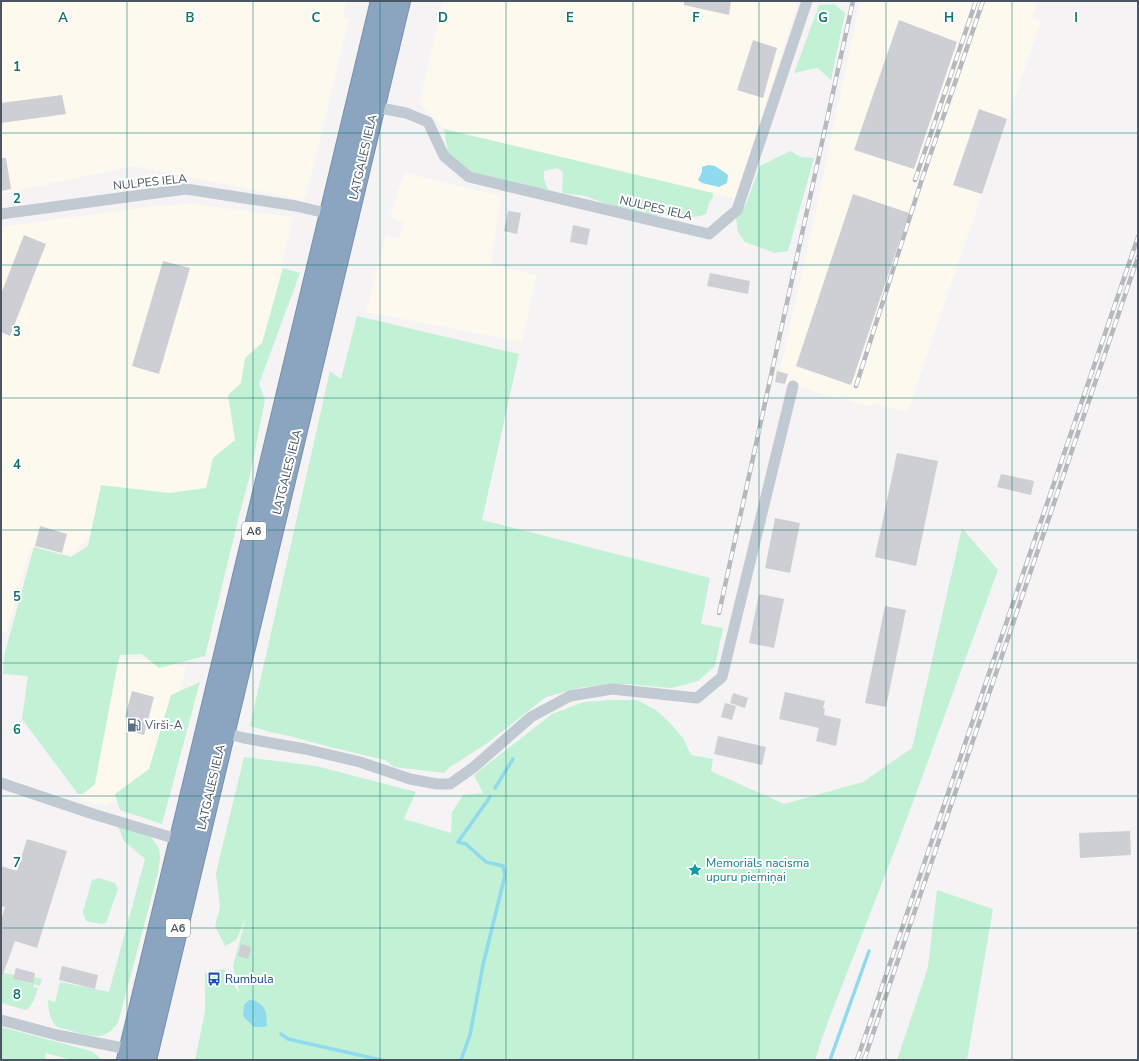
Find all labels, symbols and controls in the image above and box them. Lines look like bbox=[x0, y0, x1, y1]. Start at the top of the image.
text: A bbox=[58, 9, 68, 27]
text: B bbox=[186, 9, 195, 27]
text: C bbox=[312, 9, 321, 27]
text: D bbox=[438, 9, 448, 27]
text: E bbox=[566, 9, 574, 27]
text: F bbox=[692, 9, 700, 27]
text: G bbox=[818, 9, 828, 27]
text: H bbox=[944, 9, 954, 27]
text: I bbox=[1074, 9, 1078, 27]
text: 1 bbox=[13, 58, 21, 76]
street label: LATGALES IELA bbox=[345, 112, 381, 201]
street label: NULPES IELA bbox=[112, 170, 188, 194]
text: 2 bbox=[13, 190, 21, 208]
street label: NULPES IELA bbox=[618, 192, 694, 224]
text: 3 bbox=[13, 323, 21, 341]
street label: LATGALES IELA bbox=[269, 428, 305, 516]
text: 4 bbox=[13, 456, 21, 474]
road number: A6 bbox=[242, 522, 266, 540]
text: 5 bbox=[13, 588, 21, 606]
fuel station icon: Virši-A bbox=[126, 717, 142, 733]
place label: Virši-A bbox=[144, 717, 183, 733]
text: 6 bbox=[13, 721, 21, 739]
street label: LATGALES IELA bbox=[193, 742, 229, 831]
text: 7 bbox=[13, 854, 21, 872]
place label: Memoriāls nacisma upuru piemiņai bbox=[706, 855, 809, 885]
place icon: Memoriāls nacisma upuru piemiņai bbox=[687, 862, 703, 878]
road number: A6 bbox=[166, 919, 190, 937]
bus stop icon: Rumbula bbox=[206, 971, 222, 987]
place label: Rumbula bbox=[225, 971, 274, 987]
text: 8 bbox=[13, 986, 21, 1004]

